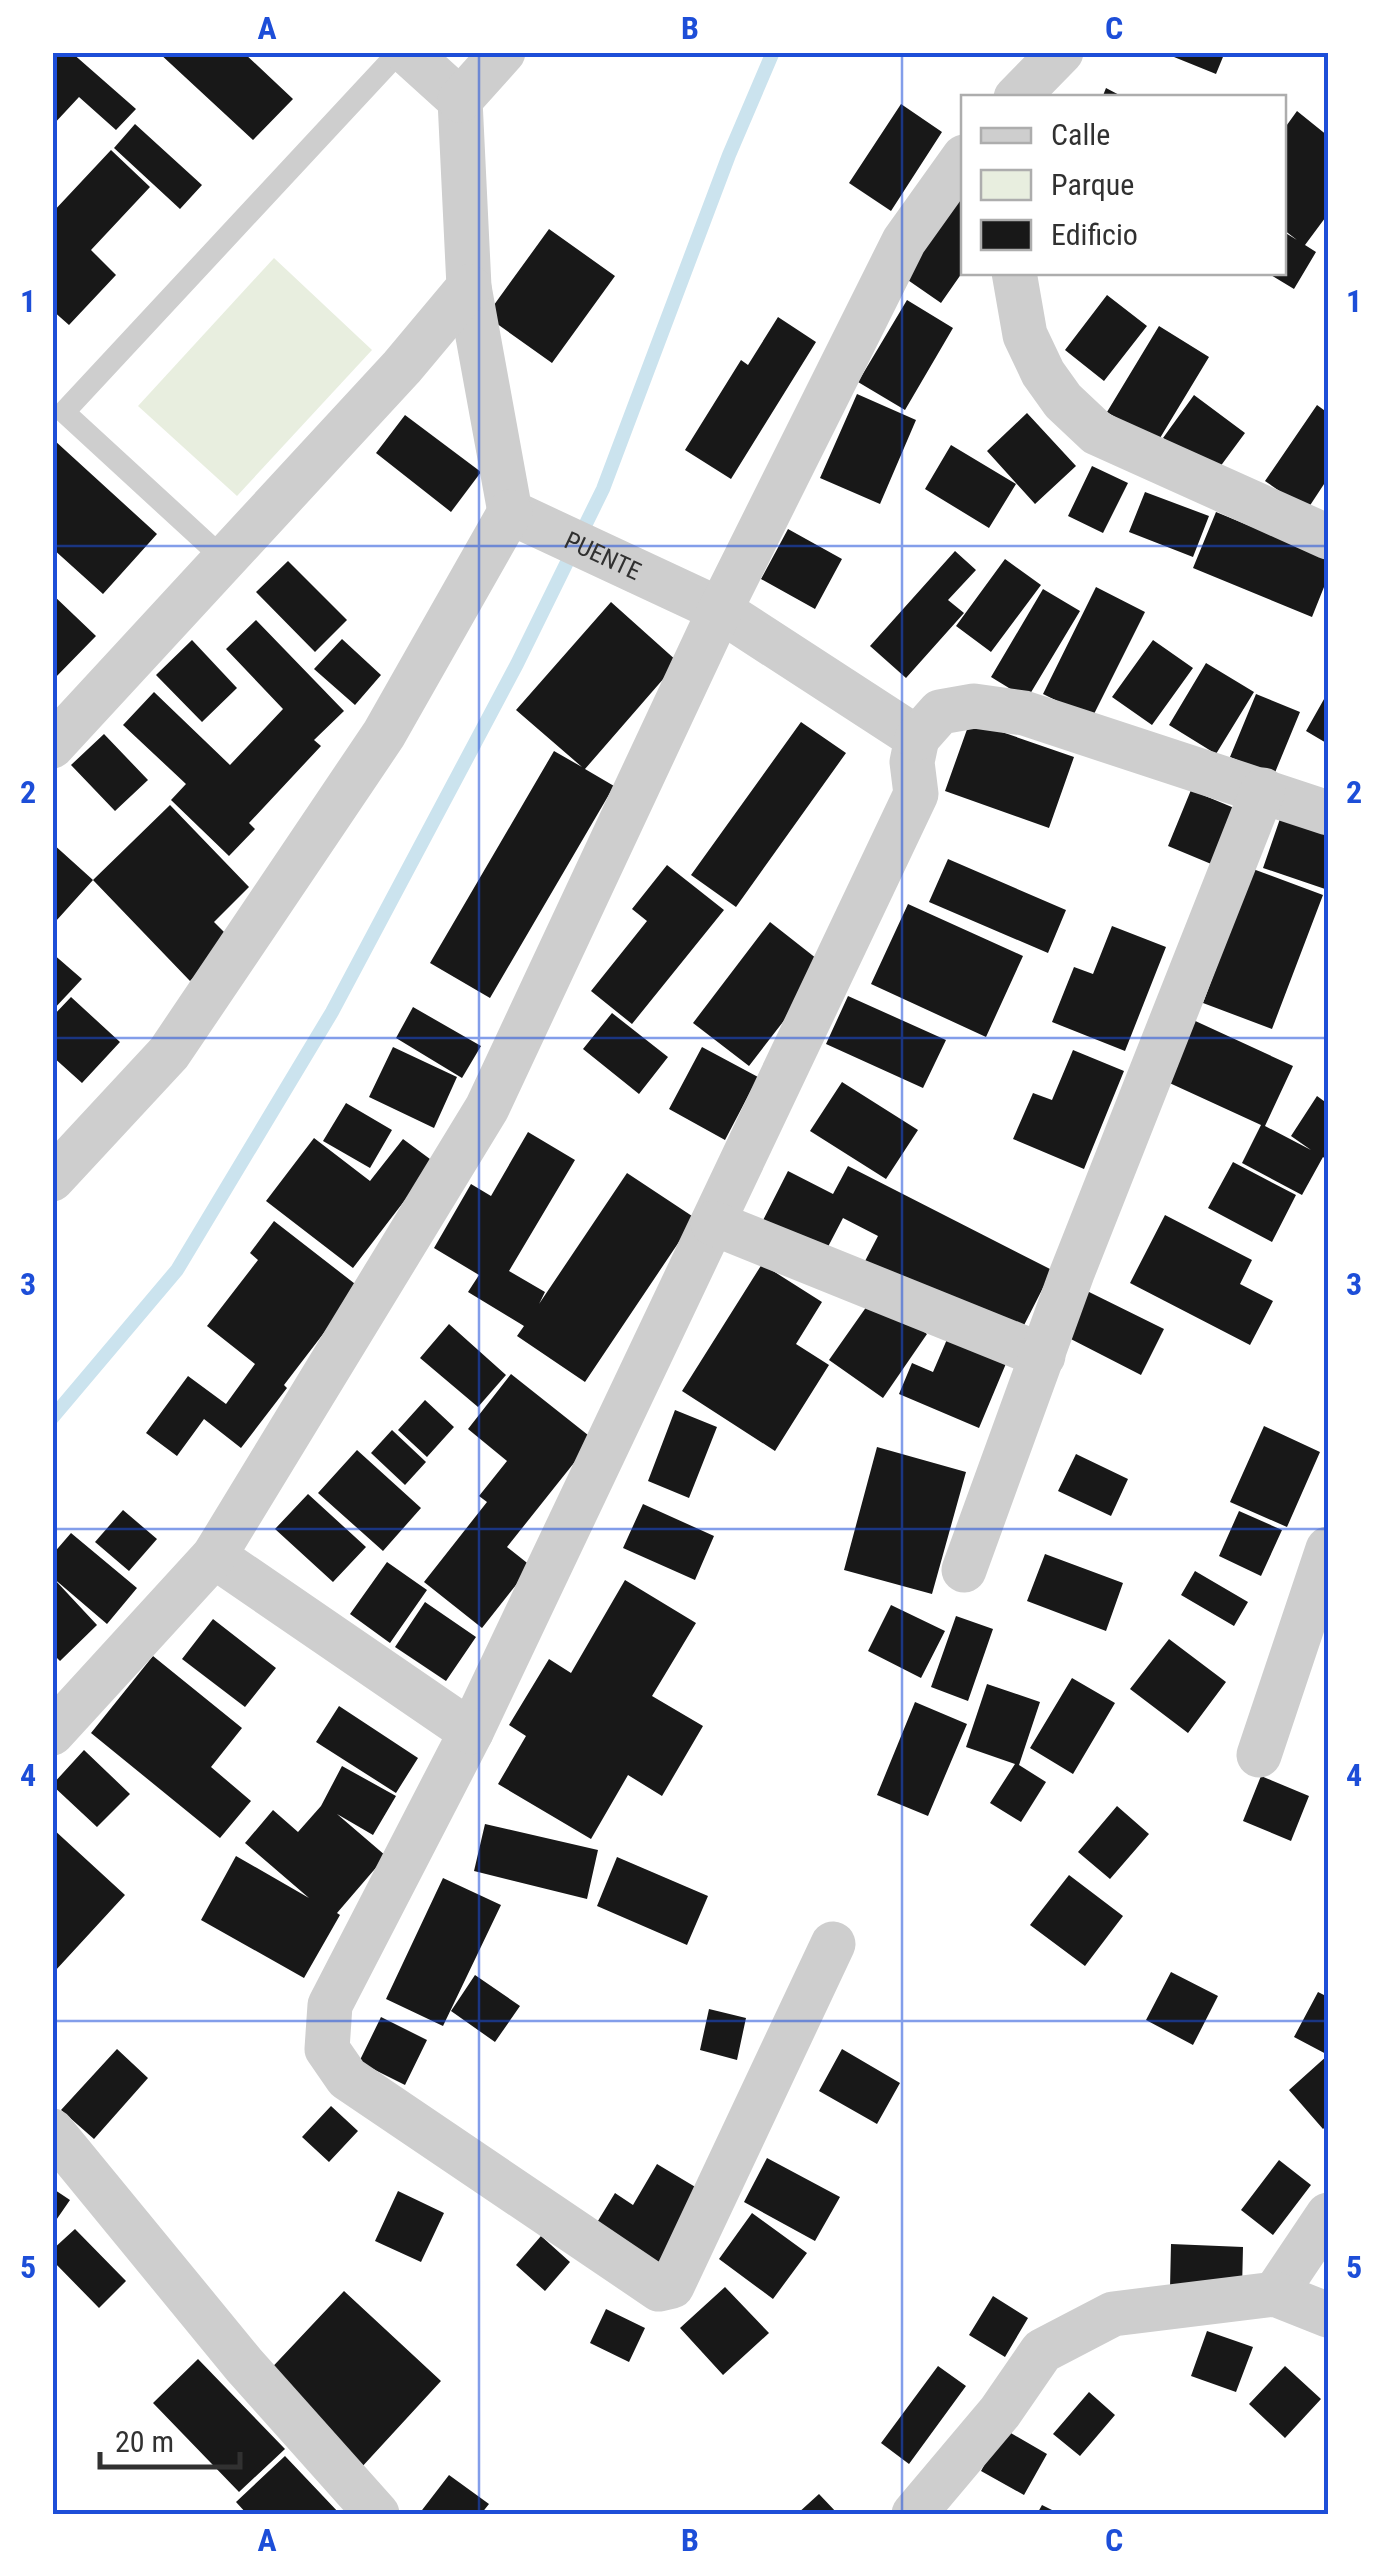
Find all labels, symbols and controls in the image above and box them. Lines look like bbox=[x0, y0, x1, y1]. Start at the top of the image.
text: A bbox=[257, 9, 277, 47]
text: B bbox=[681, 9, 699, 47]
text: C bbox=[1105, 9, 1123, 47]
legend bbox=[961, 95, 1286, 275]
text: Calle bbox=[1051, 117, 1110, 152]
text: Parque bbox=[1051, 167, 1134, 202]
text: Edificio bbox=[1051, 217, 1138, 252]
text: 1 bbox=[20, 282, 36, 320]
text: 1 bbox=[1346, 282, 1362, 320]
street label: PUENTE bbox=[560, 525, 646, 586]
text: 2 bbox=[20, 773, 36, 811]
text: 2 bbox=[1346, 773, 1362, 811]
text: 3 bbox=[20, 1265, 36, 1303]
text: 3 bbox=[1346, 1265, 1362, 1303]
text: 4 bbox=[20, 1756, 36, 1794]
text: 4 bbox=[1346, 1756, 1362, 1794]
text: 5 bbox=[20, 2248, 36, 2286]
text: 5 bbox=[1346, 2248, 1362, 2286]
scale bar bbox=[100, 2407, 240, 2469]
text: 20 m bbox=[115, 2424, 174, 2459]
text: A bbox=[257, 2521, 277, 2559]
text: B bbox=[681, 2521, 699, 2559]
text: C bbox=[1105, 2521, 1123, 2559]

